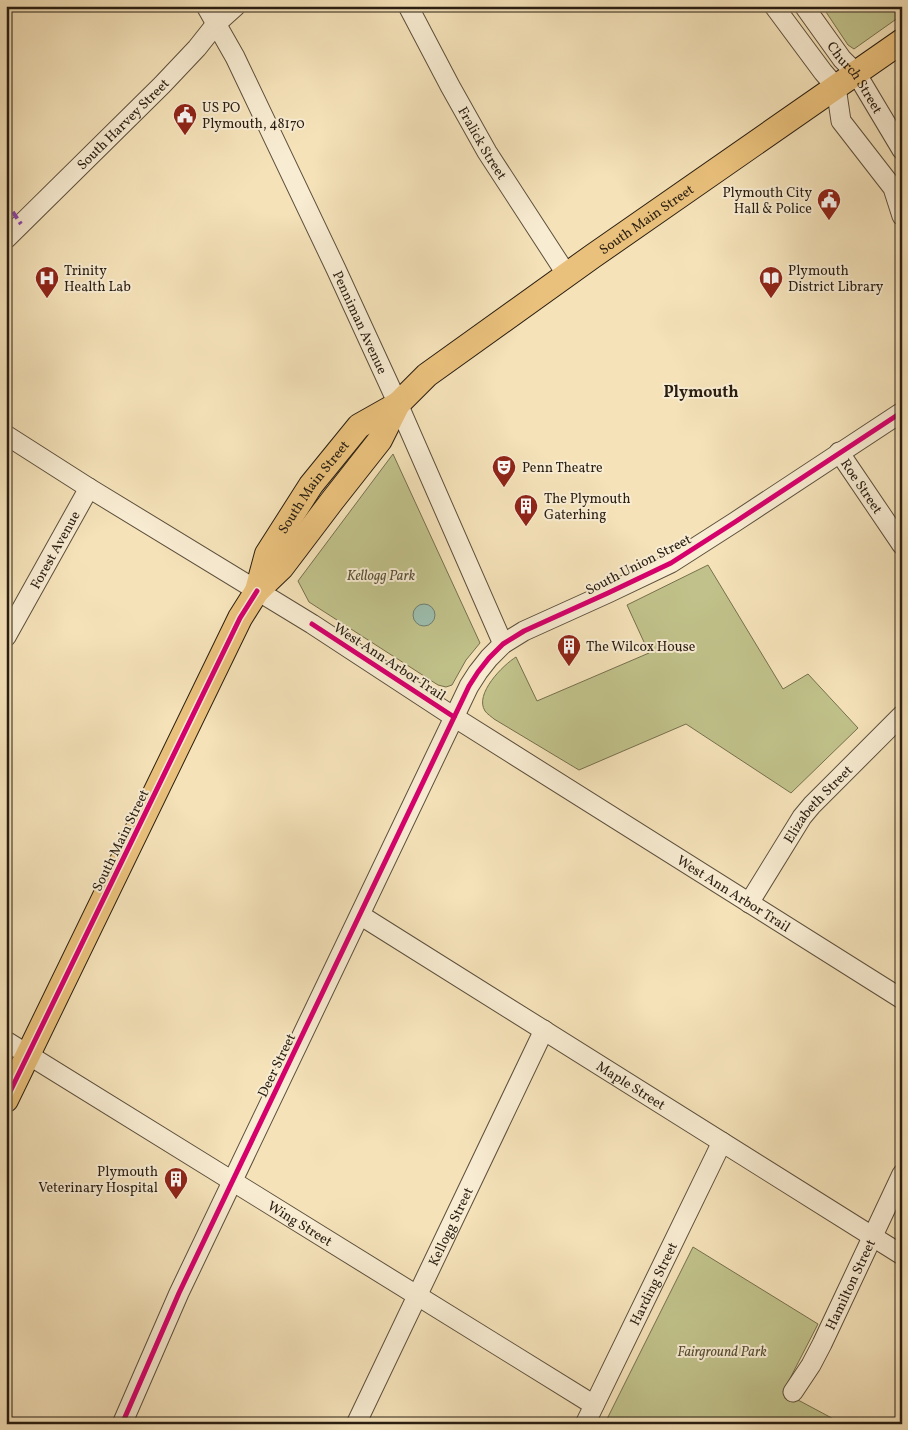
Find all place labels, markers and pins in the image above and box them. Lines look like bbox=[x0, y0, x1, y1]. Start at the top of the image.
place label: US PO Plymouth, 48170 bbox=[202, 99, 305, 134]
public building icon: US PO Plymouth, 48170 bbox=[172, 102, 198, 136]
place label: Plymouth City Hall & Police bbox=[722, 184, 812, 219]
public building icon: Plymouth City Hall & Police bbox=[816, 187, 842, 221]
place label: Trinity Health Lab bbox=[64, 262, 131, 297]
place label: Plymouth District Library bbox=[788, 262, 884, 297]
hospital icon: Trinity Health Lab bbox=[34, 265, 60, 299]
library icon: Plymouth District Library bbox=[758, 265, 784, 299]
theatre icon: Penn Theatre bbox=[491, 454, 517, 488]
place label: Penn Theatre bbox=[522, 459, 603, 478]
place label: The Plymouth Gaterhing bbox=[544, 490, 631, 525]
building icon: The Plymouth Gaterhing bbox=[513, 493, 539, 527]
building icon: The Wilcox House bbox=[556, 633, 582, 667]
place label: The Wilcox House bbox=[586, 638, 696, 657]
place label: Plymouth Veterinary Hospital bbox=[38, 1163, 158, 1198]
building icon: Plymouth Veterinary Hospital bbox=[163, 1166, 189, 1200]

